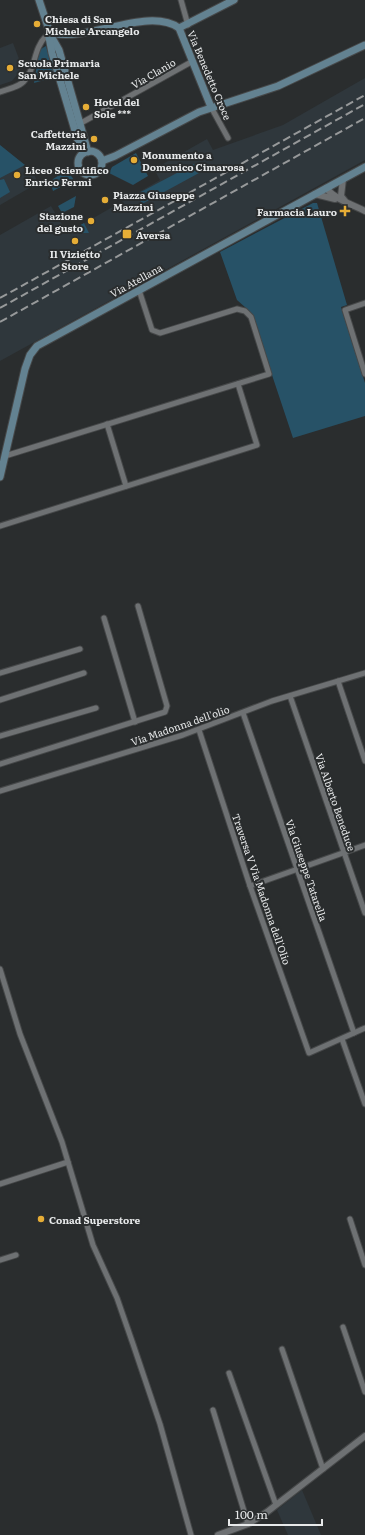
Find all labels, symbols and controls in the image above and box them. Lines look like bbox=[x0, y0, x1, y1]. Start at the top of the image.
place label: Chiesa di San Michele Arcangelo bbox=[45, 11, 139, 38]
marker: Chiesa di San Michele Arcangelo bbox=[32, 19, 42, 29]
street label: Via Benedetto Croce bbox=[184, 28, 236, 122]
street label: Via Clanio bbox=[128, 54, 178, 92]
place label: Scuola Primaria San Michele bbox=[18, 55, 100, 82]
marker: Scuola Primaria San Michele bbox=[5, 63, 15, 73]
place label: Hotel del Sole *** bbox=[94, 94, 140, 121]
marker: Hotel del Sole *** bbox=[81, 102, 91, 112]
place label: Caffetteria Mazzini bbox=[31, 126, 86, 153]
marker: Caffetteria Mazzini bbox=[89, 134, 99, 144]
place label: Monumento a Domenico Cimarosa bbox=[142, 147, 244, 174]
marker: Monumento a Domenico Cimarosa bbox=[129, 155, 139, 165]
place label: Liceo Scientifico Enrico Fermi bbox=[25, 162, 109, 189]
marker: Liceo Scientifico Enrico Fermi bbox=[12, 170, 22, 180]
place label: Piazza Giuseppe Mazzini bbox=[113, 187, 195, 214]
marker: Piazza Giuseppe Mazzini bbox=[100, 195, 110, 205]
place label: Farmacia Lauro bbox=[257, 204, 337, 219]
marker: Farmacia Lauro bbox=[340, 206, 350, 216]
place label: Stazione del gusto bbox=[37, 208, 83, 235]
marker: Stazione del gusto bbox=[86, 216, 96, 226]
place label: Aversa bbox=[136, 227, 171, 242]
marker: Aversa bbox=[121, 228, 133, 240]
marker: Il Vizietto Store bbox=[70, 236, 80, 246]
place label: Il Vizietto Store bbox=[50, 246, 100, 273]
street label: Via Atellana bbox=[107, 259, 165, 301]
street label: Via Madonna dell'olio bbox=[129, 701, 231, 749]
street label: Via Alberto Beneduce bbox=[312, 751, 360, 853]
street label: Traversa V Via Madonna dell'Olio bbox=[229, 811, 295, 967]
street label: Via Giuseppe Tatarella bbox=[282, 817, 332, 924]
place label: Conad Superstore bbox=[49, 1212, 140, 1227]
marker: Conad Superstore bbox=[36, 1214, 46, 1224]
scale bar bbox=[229, 1501, 322, 1527]
text: 100 m bbox=[235, 1505, 268, 1523]

